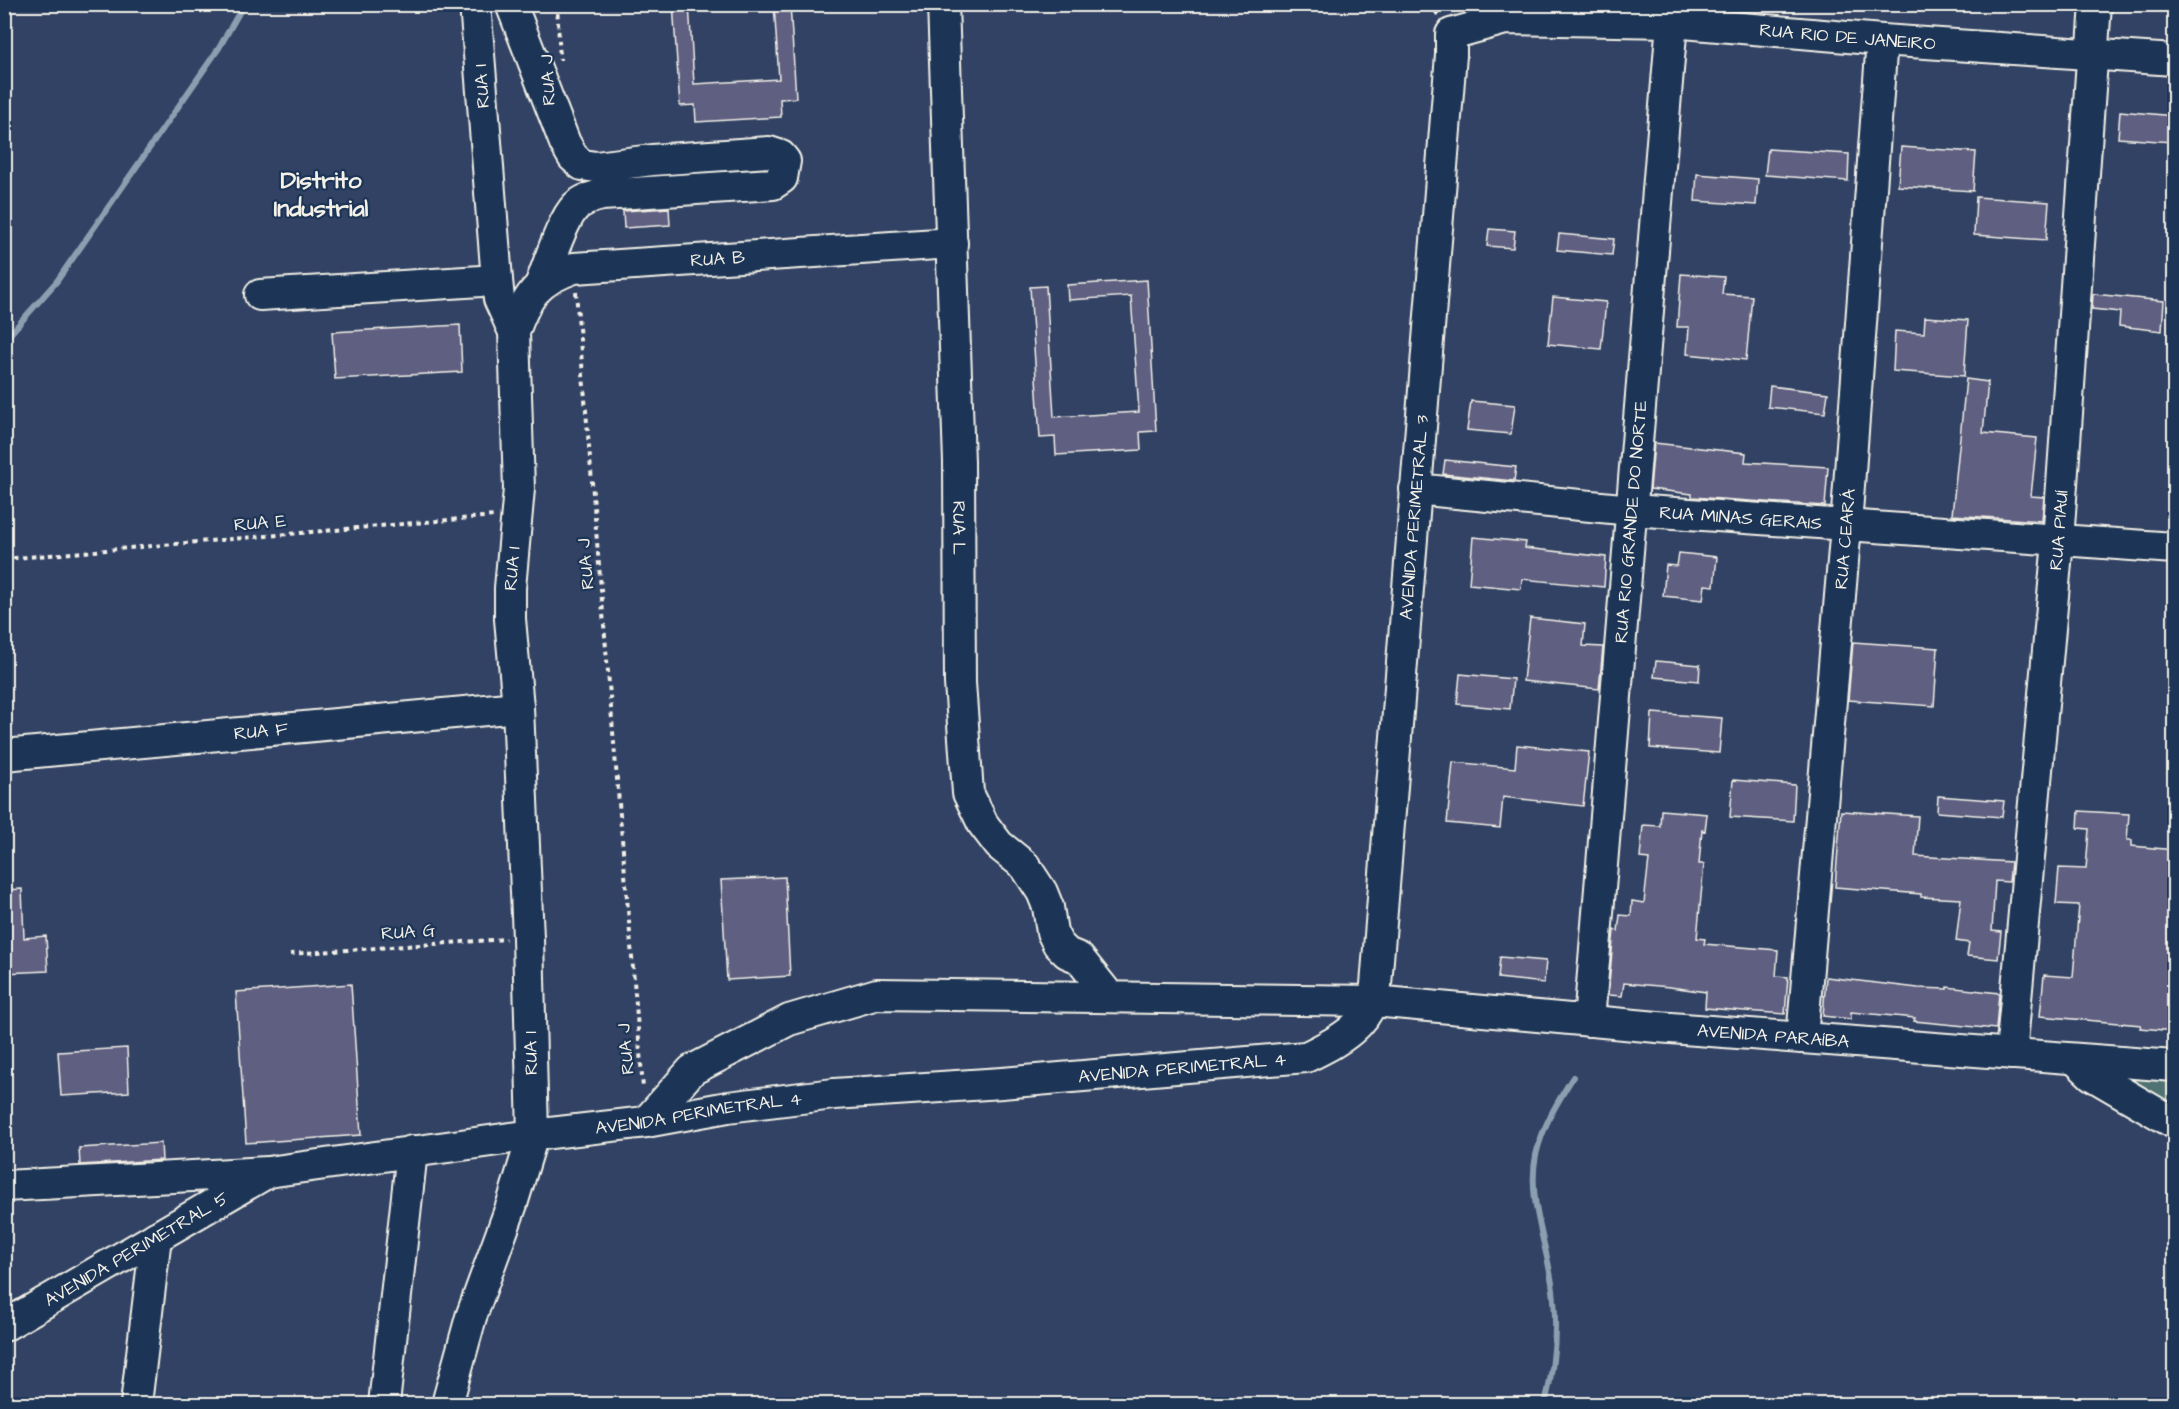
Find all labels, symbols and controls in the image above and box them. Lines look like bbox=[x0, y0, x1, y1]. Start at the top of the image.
street label: RUA RIO DE JANEIRO bbox=[1758, 17, 1936, 56]
street label: RUA J bbox=[534, 53, 562, 106]
street label: RUA I bbox=[468, 63, 496, 109]
district label: Distrito Industrial bbox=[274, 164, 369, 226]
street label: RUA B bbox=[690, 244, 746, 273]
street label: RUA RIO GRANDE DO NORTE bbox=[1608, 399, 1653, 644]
street label: AVENIDA PERIMETRAL 3 bbox=[1393, 414, 1434, 621]
street label: RUA CEARÁ bbox=[1828, 487, 1861, 590]
street label: RUA PIAUÍ bbox=[2043, 489, 2074, 571]
street label: RUA MINAS GERAIS bbox=[1659, 499, 1823, 536]
street label: RUA L bbox=[947, 501, 972, 555]
street label: RUA E bbox=[233, 508, 287, 538]
street label: RUA J bbox=[571, 537, 601, 591]
street label: RUA I bbox=[497, 545, 526, 592]
street label: RUA F bbox=[233, 716, 290, 746]
street label: RUA G bbox=[380, 918, 436, 946]
street label: AVENIDA PARAÍBA bbox=[1696, 1018, 1851, 1054]
street label: RUA J bbox=[611, 1022, 641, 1076]
street label: RUA I bbox=[518, 1031, 544, 1075]
street label: AVENIDA PERIMETRAL 4 bbox=[1077, 1046, 1287, 1089]
street label: AVENIDA PERIMETRAL 4 bbox=[594, 1086, 803, 1140]
street label: AVENIDA PERIMETRAL 5 bbox=[40, 1185, 233, 1312]

